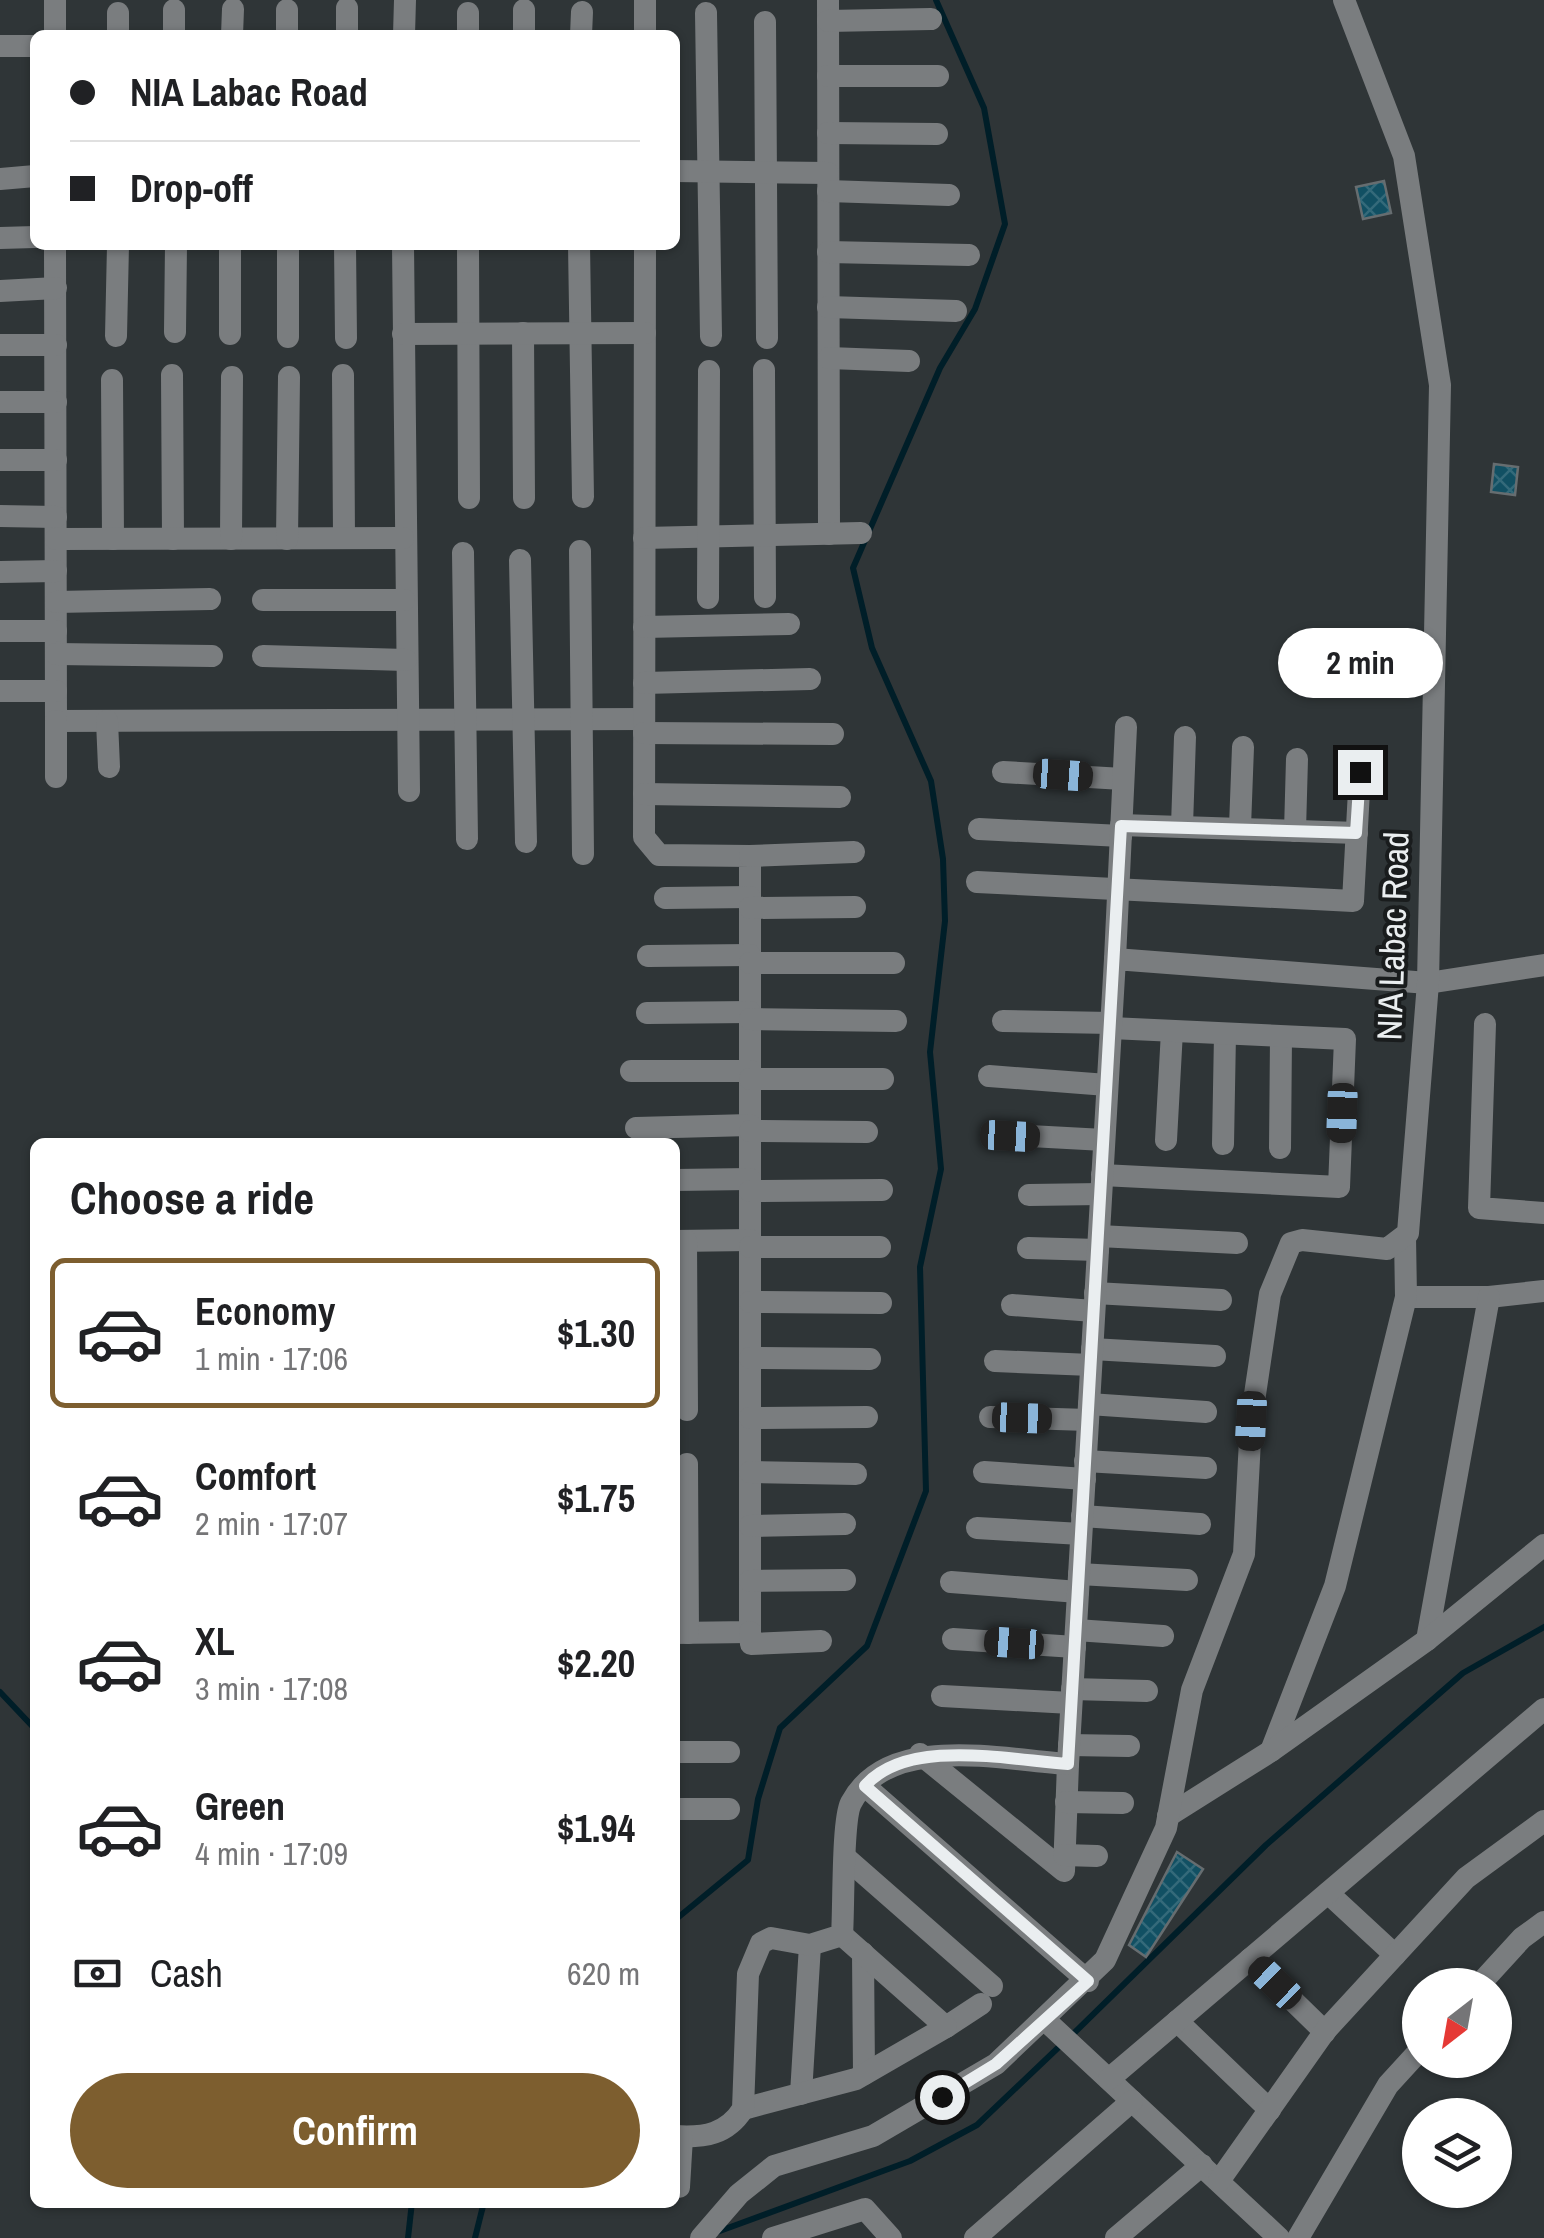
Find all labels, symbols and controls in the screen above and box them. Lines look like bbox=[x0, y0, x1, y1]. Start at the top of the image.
text: NIA Labac Road bbox=[130, 67, 368, 118]
text: Drop-off bbox=[130, 163, 253, 214]
callout: 2 min bbox=[1278, 627, 1442, 697]
text: 2 min bbox=[1326, 641, 1395, 684]
route end bbox=[1338, 750, 1383, 795]
car bbox=[1032, 758, 1094, 792]
street label: NIA Labac Road bbox=[1365, 831, 1420, 1041]
car bbox=[1326, 1082, 1358, 1144]
car bbox=[979, 1119, 1041, 1153]
text: Choose a ride bbox=[70, 1167, 314, 1228]
text: Economy bbox=[195, 1286, 335, 1337]
icon: car bbox=[75, 1288, 165, 1378]
text: $1.30 bbox=[557, 1308, 635, 1359]
text: 1 min · 17:06 bbox=[195, 1337, 348, 1380]
car bbox=[1234, 1390, 1268, 1452]
car bbox=[991, 1402, 1053, 1434]
text: Comfort bbox=[195, 1451, 316, 1502]
icon: car bbox=[75, 1453, 165, 1543]
text: $1.75 bbox=[557, 1473, 635, 1524]
text: 2 min · 17:07 bbox=[195, 1502, 348, 1545]
text: XL bbox=[195, 1616, 235, 1667]
icon: car bbox=[75, 1618, 165, 1708]
car bbox=[983, 1626, 1045, 1660]
text: $2.20 bbox=[557, 1638, 635, 1689]
text: 3 min · 17:08 bbox=[195, 1667, 348, 1710]
text: Green bbox=[195, 1781, 285, 1832]
icon: car bbox=[75, 1783, 165, 1873]
text: $1.94 bbox=[557, 1803, 635, 1854]
text: 4 min · 17:09 bbox=[195, 1832, 348, 1875]
icon: cash bbox=[70, 1946, 125, 2001]
text: Cash bbox=[150, 1948, 223, 1999]
car bbox=[1243, 1951, 1307, 2015]
text: 620 m bbox=[567, 1952, 640, 1995]
north arrow bbox=[1402, 1968, 1512, 2078]
map controls bbox=[1402, 1968, 1512, 2208]
button: Confirm bbox=[70, 2073, 640, 2188]
route start bbox=[920, 2075, 965, 2120]
button: layers bbox=[1402, 2098, 1512, 2208]

